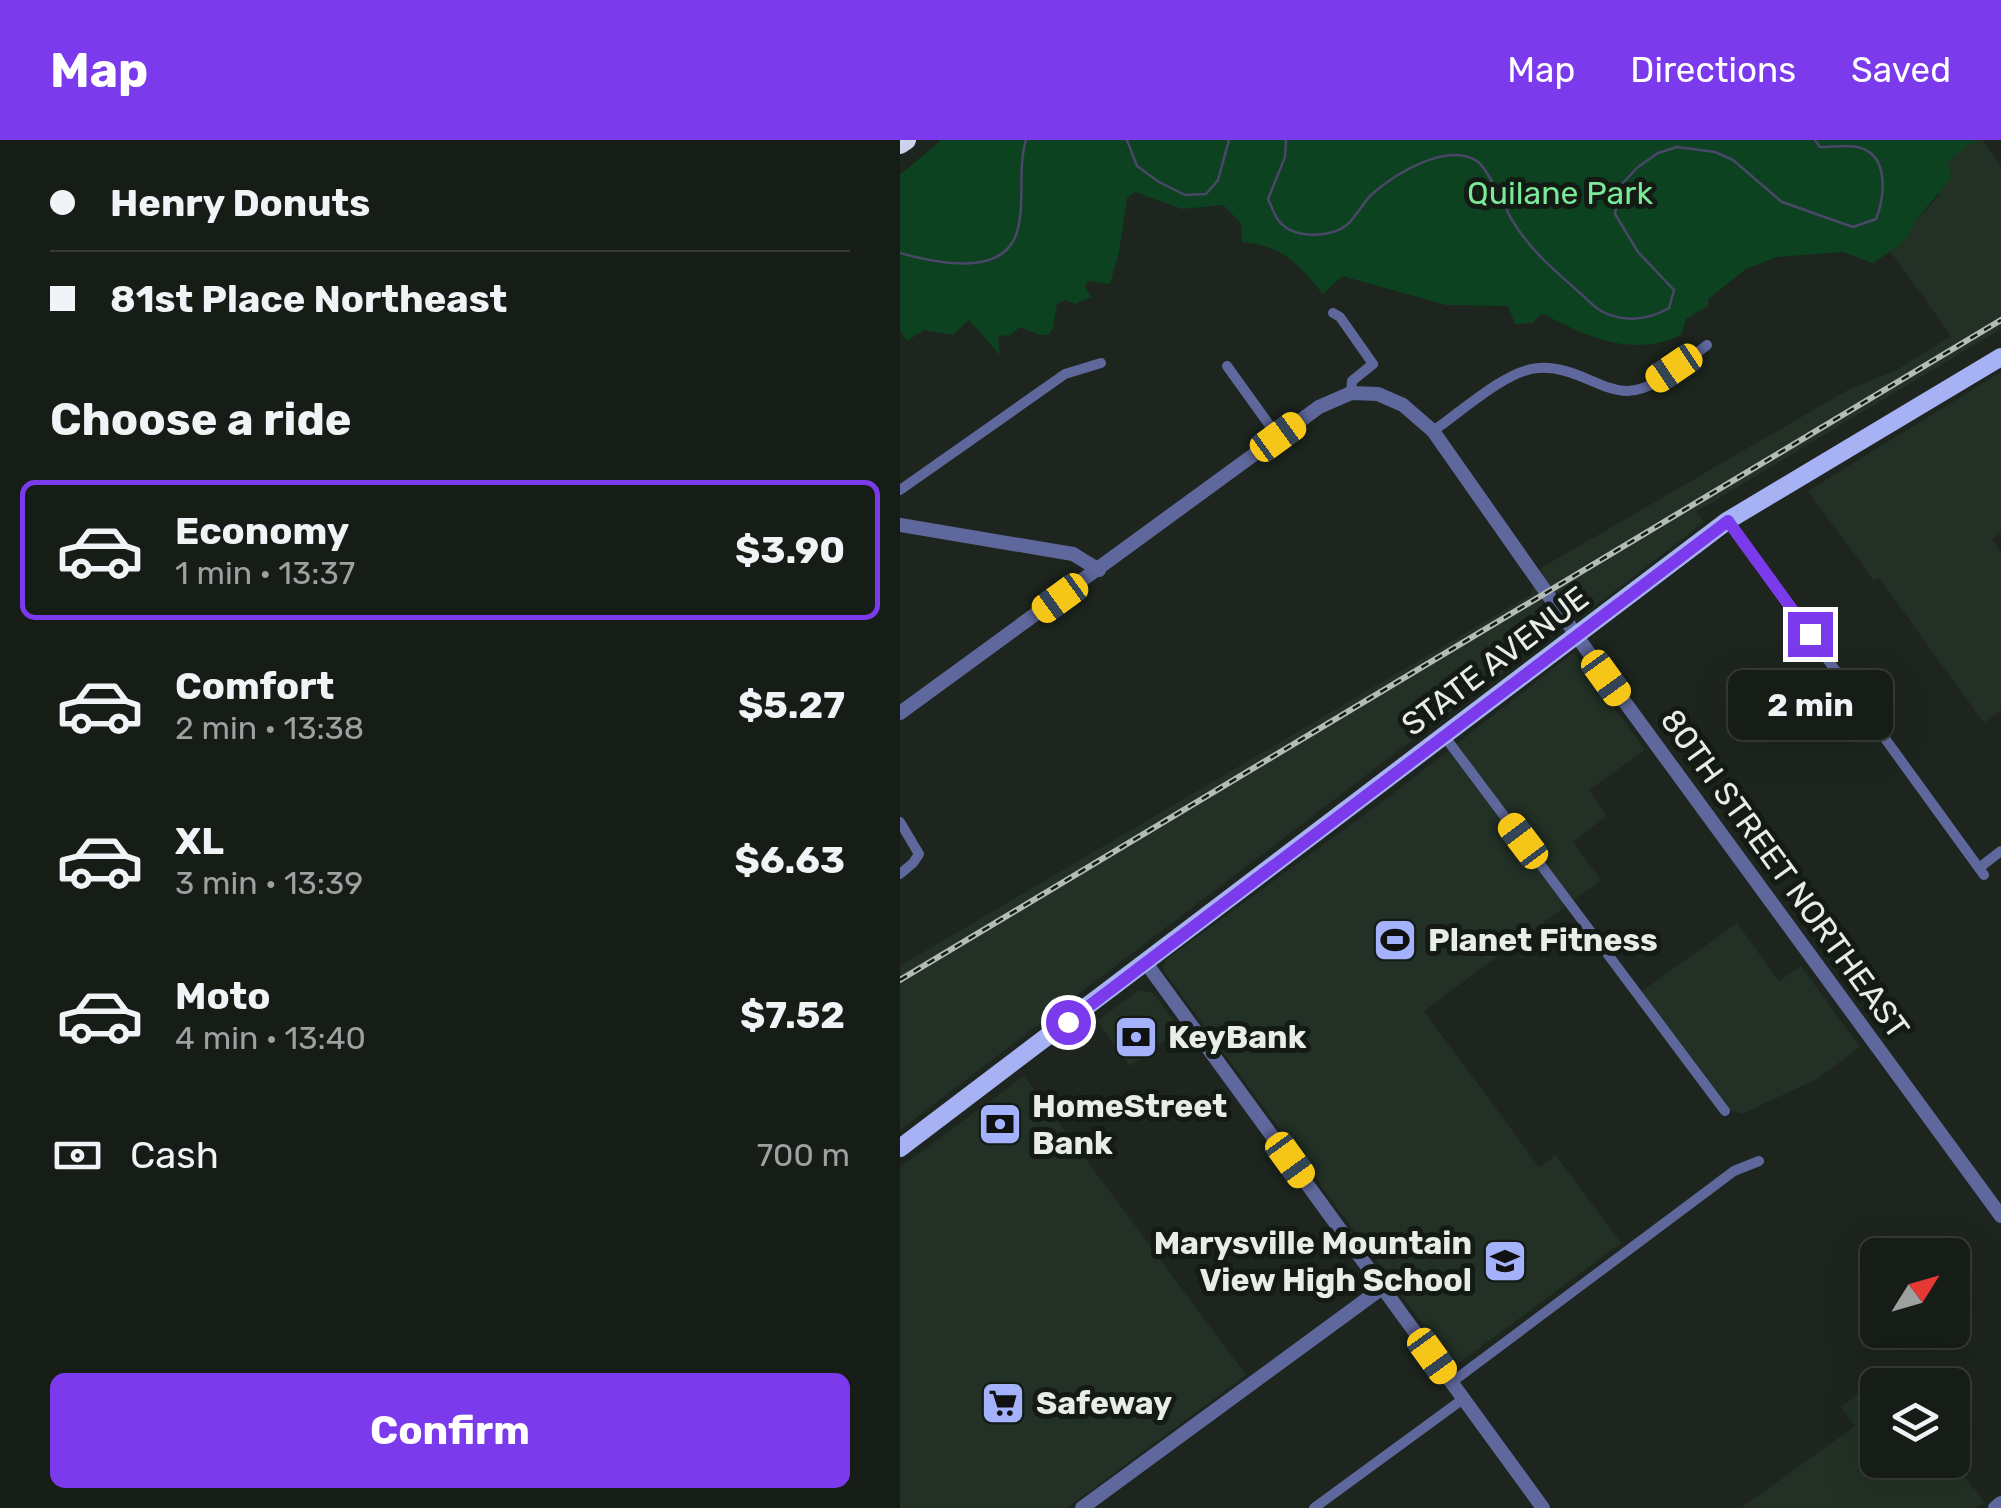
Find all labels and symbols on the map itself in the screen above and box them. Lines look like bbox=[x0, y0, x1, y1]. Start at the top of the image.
park label: Quilane Park bbox=[1467, 174, 1653, 212]
car bbox=[1641, 339, 1707, 397]
car bbox=[1245, 407, 1311, 467]
car bbox=[1027, 568, 1093, 628]
street label: STATE AVENUE bbox=[1394, 578, 1596, 744]
route end bbox=[1788, 612, 1833, 657]
car bbox=[1576, 645, 1636, 711]
callout: 2 min bbox=[1728, 669, 1892, 739]
street label: 80TH STREET NORTHEAST bbox=[1653, 702, 1917, 1046]
car bbox=[1493, 808, 1553, 874]
sports icon: Planet Fitness bbox=[1372, 917, 1418, 963]
place label: Planet Fitness bbox=[1428, 921, 1658, 959]
route start bbox=[1046, 1000, 1091, 1045]
bank icon: KeyBank bbox=[1113, 1014, 1159, 1060]
place label: KeyBank bbox=[1168, 1018, 1307, 1056]
place label: HomeStreet Bank bbox=[1032, 1087, 1227, 1162]
bank icon: HomeStreet Bank bbox=[977, 1101, 1023, 1147]
car bbox=[1260, 1127, 1320, 1193]
place label: Marysville Mountain View High School bbox=[1154, 1224, 1472, 1299]
school or university icon: Marysville Mountain View High School bbox=[1482, 1238, 1528, 1284]
north arrow bbox=[1860, 1238, 1970, 1348]
car bbox=[1402, 1323, 1462, 1389]
supermarket icon: Safeway bbox=[980, 1380, 1026, 1426]
place label: Safeway bbox=[1036, 1384, 1172, 1422]

